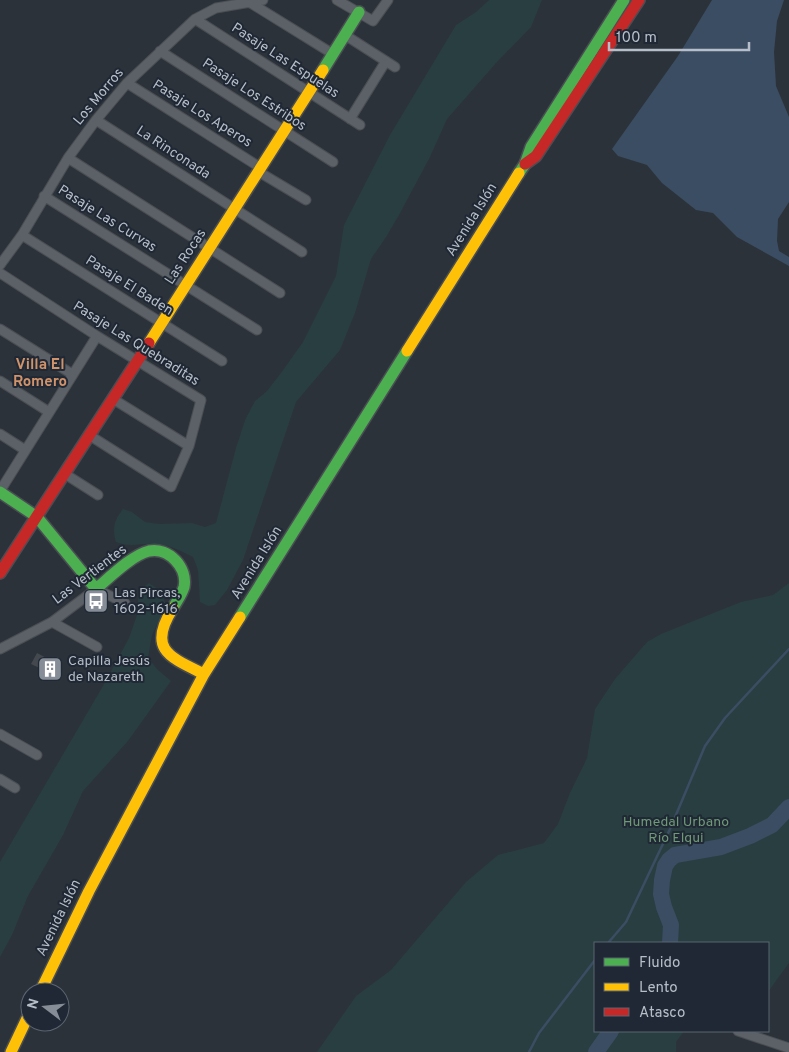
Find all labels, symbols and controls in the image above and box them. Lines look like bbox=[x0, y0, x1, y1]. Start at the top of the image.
street label: Pasaje Las Espuelas bbox=[228, 20, 342, 102]
scale bar bbox=[609, 20, 749, 52]
text: 100 m bbox=[616, 29, 657, 48]
street label: Pasaje Los Estribos bbox=[199, 55, 309, 135]
street label: Los Morros bbox=[70, 65, 128, 129]
street label: Pasaje Los Aperos bbox=[149, 77, 255, 151]
street label: La Rinconada bbox=[133, 123, 213, 183]
street label: Avenida Islón bbox=[443, 180, 501, 260]
street label: Pasaje Las Curvas bbox=[55, 182, 159, 256]
street label: Las Rocas bbox=[162, 226, 210, 288]
street label: Pasaje El Baden bbox=[82, 252, 176, 320]
street label: Pasaje Las Quebraditas bbox=[70, 298, 202, 390]
district label: Villa El Romero bbox=[13, 356, 67, 392]
street label: Avenida Islón bbox=[228, 523, 286, 603]
street label: Las Vertientes bbox=[49, 542, 131, 608]
place label: Las Pircas, 1602-1616 bbox=[114, 585, 180, 618]
bus stop icon: Las Pircas, 1602-1616 bbox=[83, 588, 109, 614]
place label: Capilla Jesús de Nazareth bbox=[68, 653, 150, 686]
building icon: Capilla Jesús de Nazareth bbox=[37, 656, 63, 682]
park label: Humedal Urbano Río Elqui bbox=[623, 814, 729, 847]
street label: Avenida Islón bbox=[33, 877, 85, 959]
legend bbox=[594, 942, 769, 1032]
text: Fluido bbox=[639, 954, 680, 973]
text: Lento bbox=[639, 979, 678, 998]
north arrow bbox=[20, 982, 70, 1032]
text: N bbox=[24, 997, 44, 1011]
text: Atasco bbox=[639, 1004, 685, 1023]

